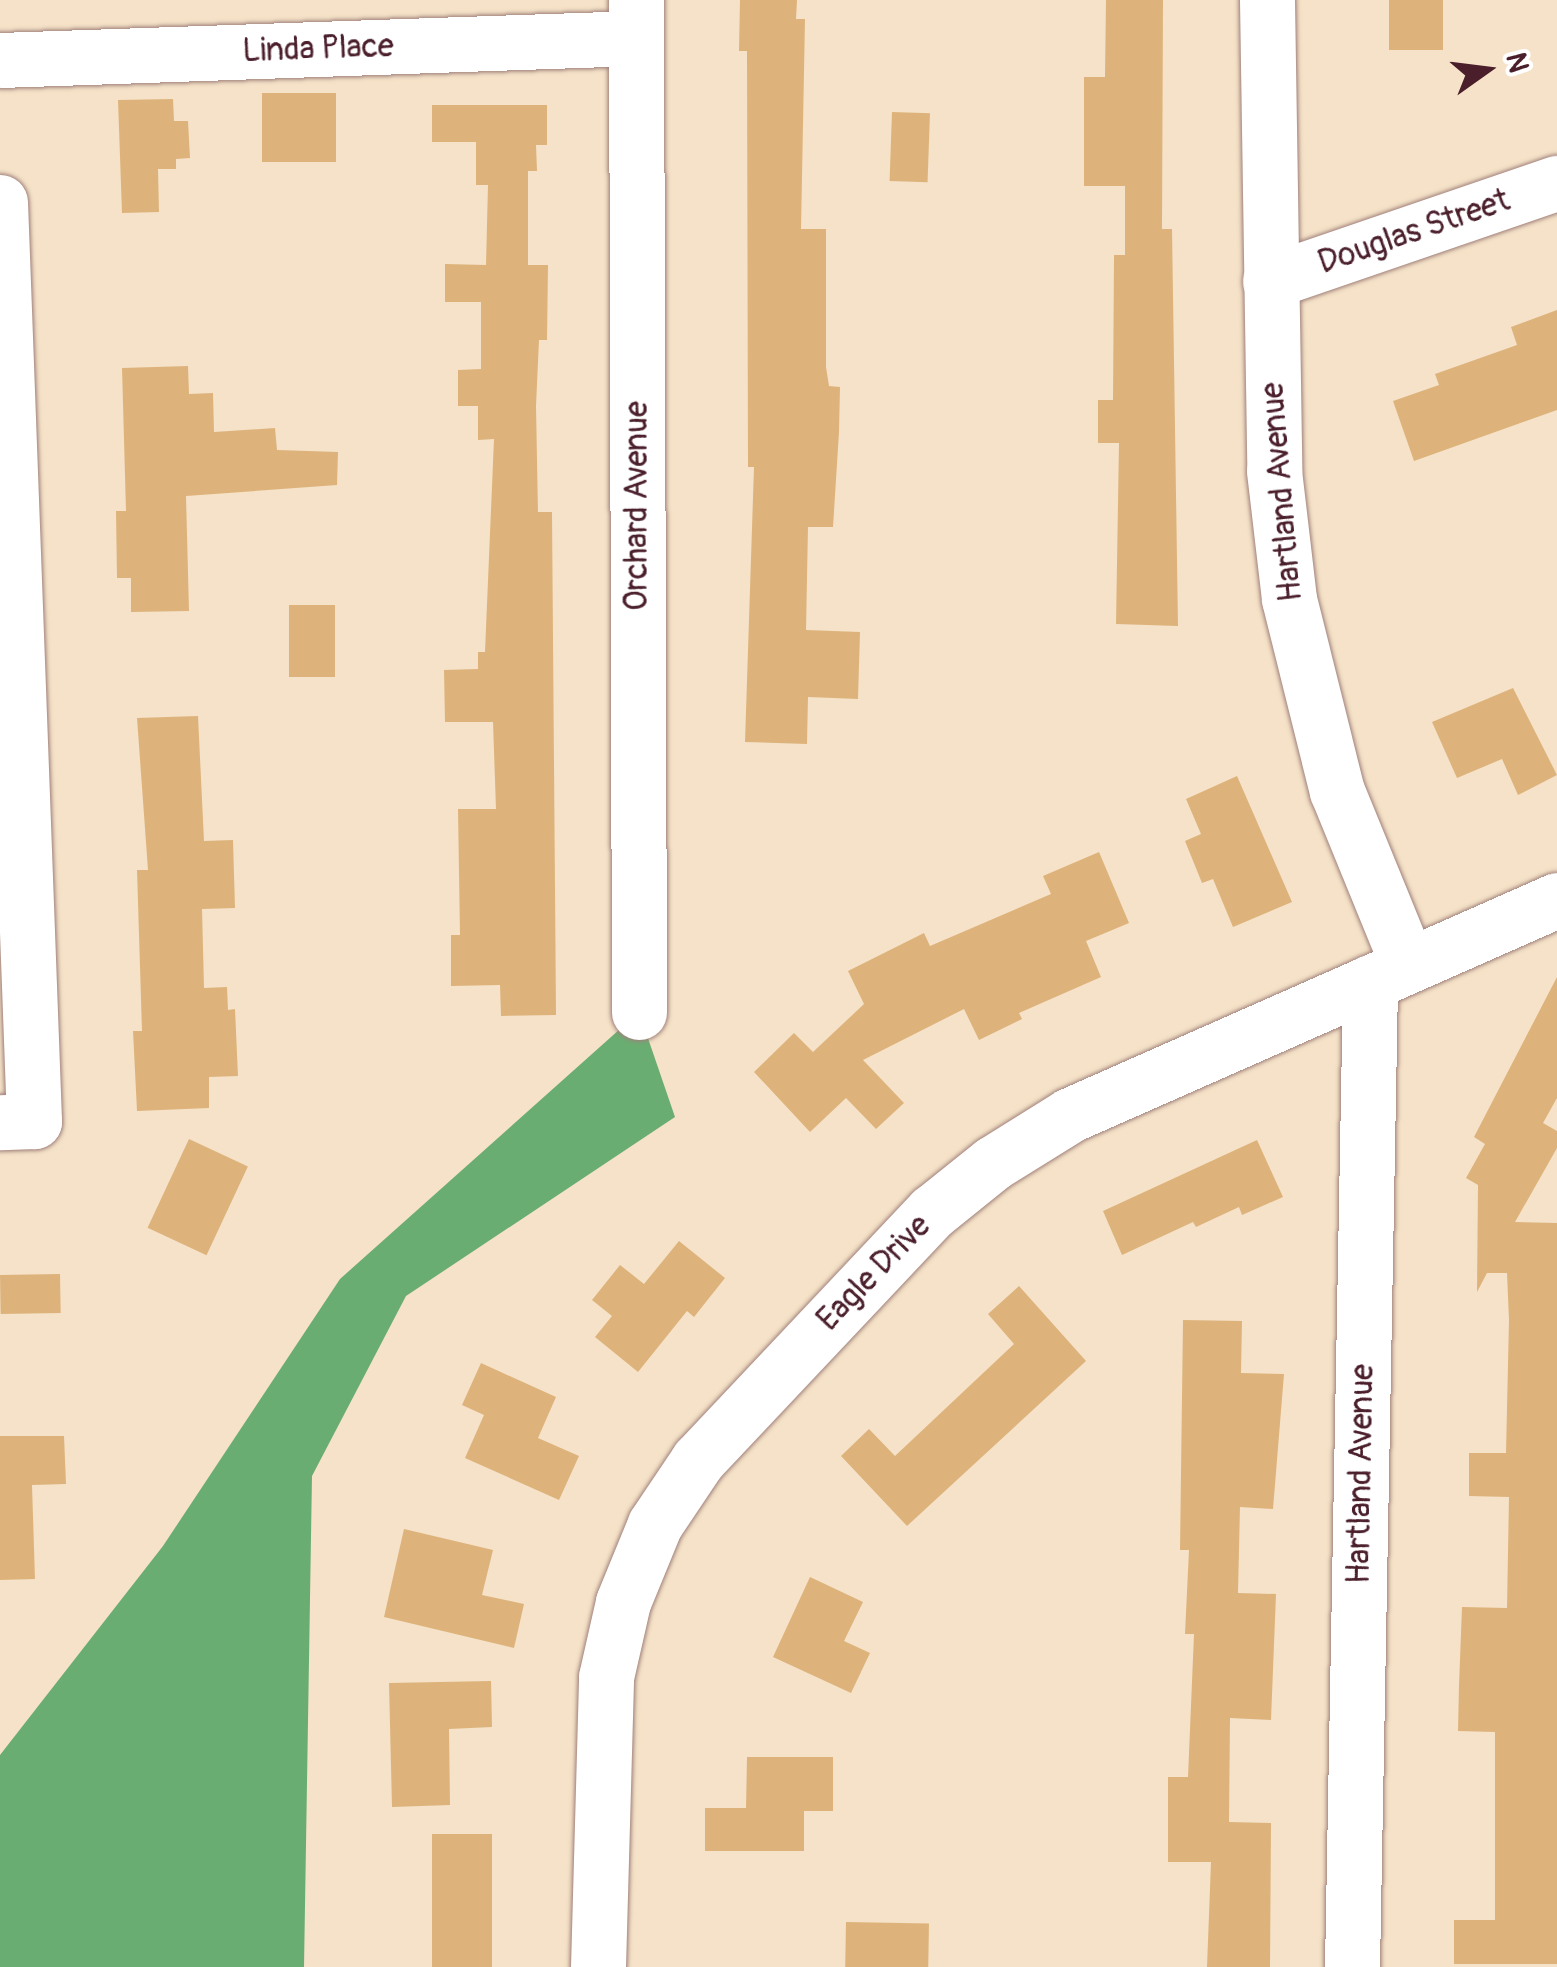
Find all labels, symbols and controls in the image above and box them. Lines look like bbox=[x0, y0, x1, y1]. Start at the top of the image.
north arrow bbox=[1437, 20, 1537, 120]
street label: Linda Place bbox=[242, 27, 394, 71]
text: N bbox=[1497, 49, 1536, 76]
street label: Douglas Street bbox=[1313, 181, 1515, 283]
street label: Hartland Avenue bbox=[1253, 381, 1311, 603]
street label: Orchard Avenue bbox=[618, 401, 656, 611]
street label: Eagle Drive bbox=[809, 1207, 939, 1339]
street label: Hartland Avenue bbox=[1340, 1364, 1382, 1584]

